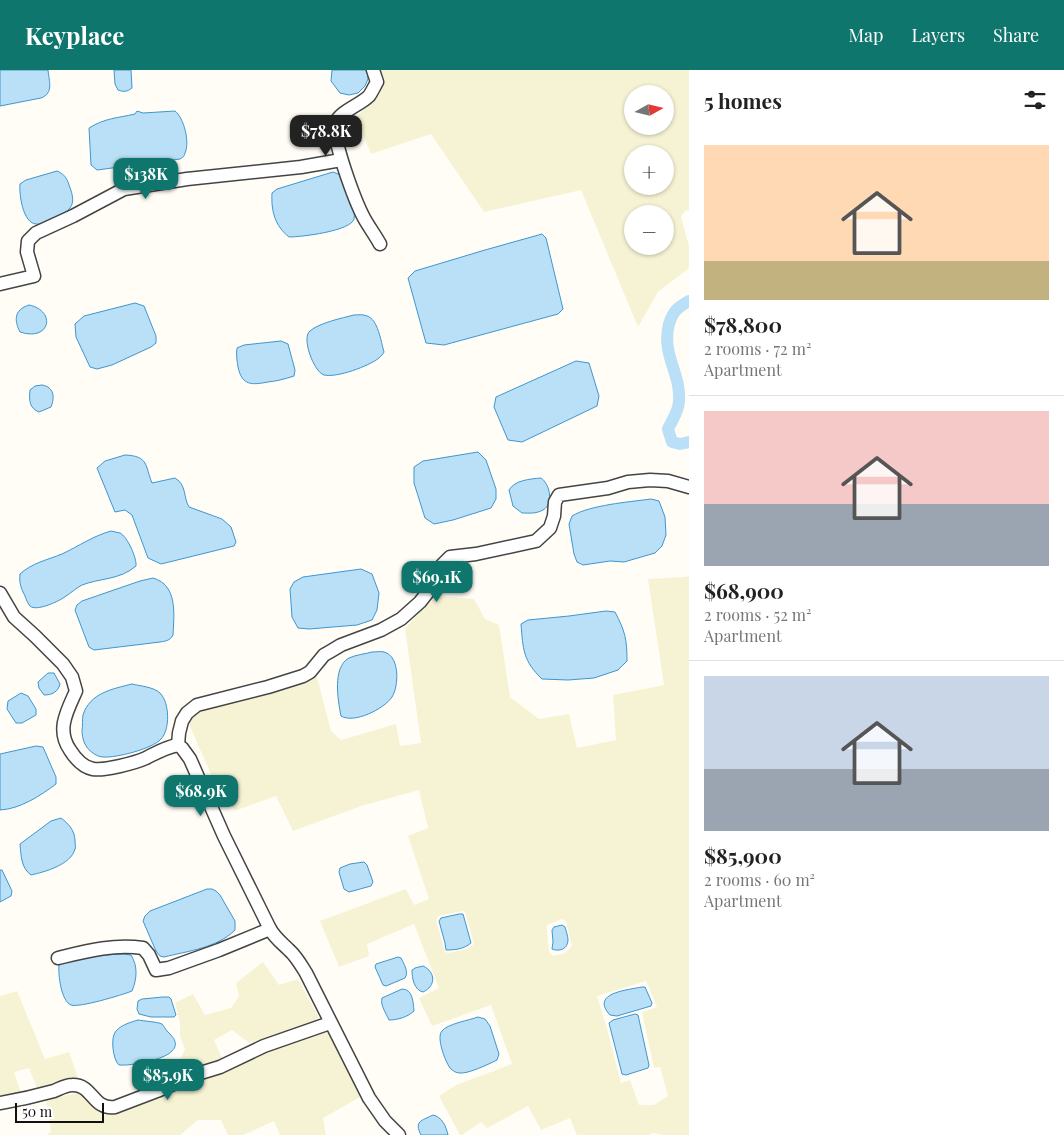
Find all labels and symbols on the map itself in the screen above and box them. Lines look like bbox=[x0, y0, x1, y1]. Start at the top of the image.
north arrow bbox=[624, 85, 674, 135]
pin: $78.8K bbox=[285, 114, 367, 157]
pin: $138K bbox=[111, 158, 181, 200]
pin: $69.1K bbox=[396, 560, 478, 603]
pin: $68.9K bbox=[160, 774, 242, 817]
pin: $85.9K bbox=[127, 1058, 209, 1101]
scale bar bbox=[15, 1100, 104, 1123]

